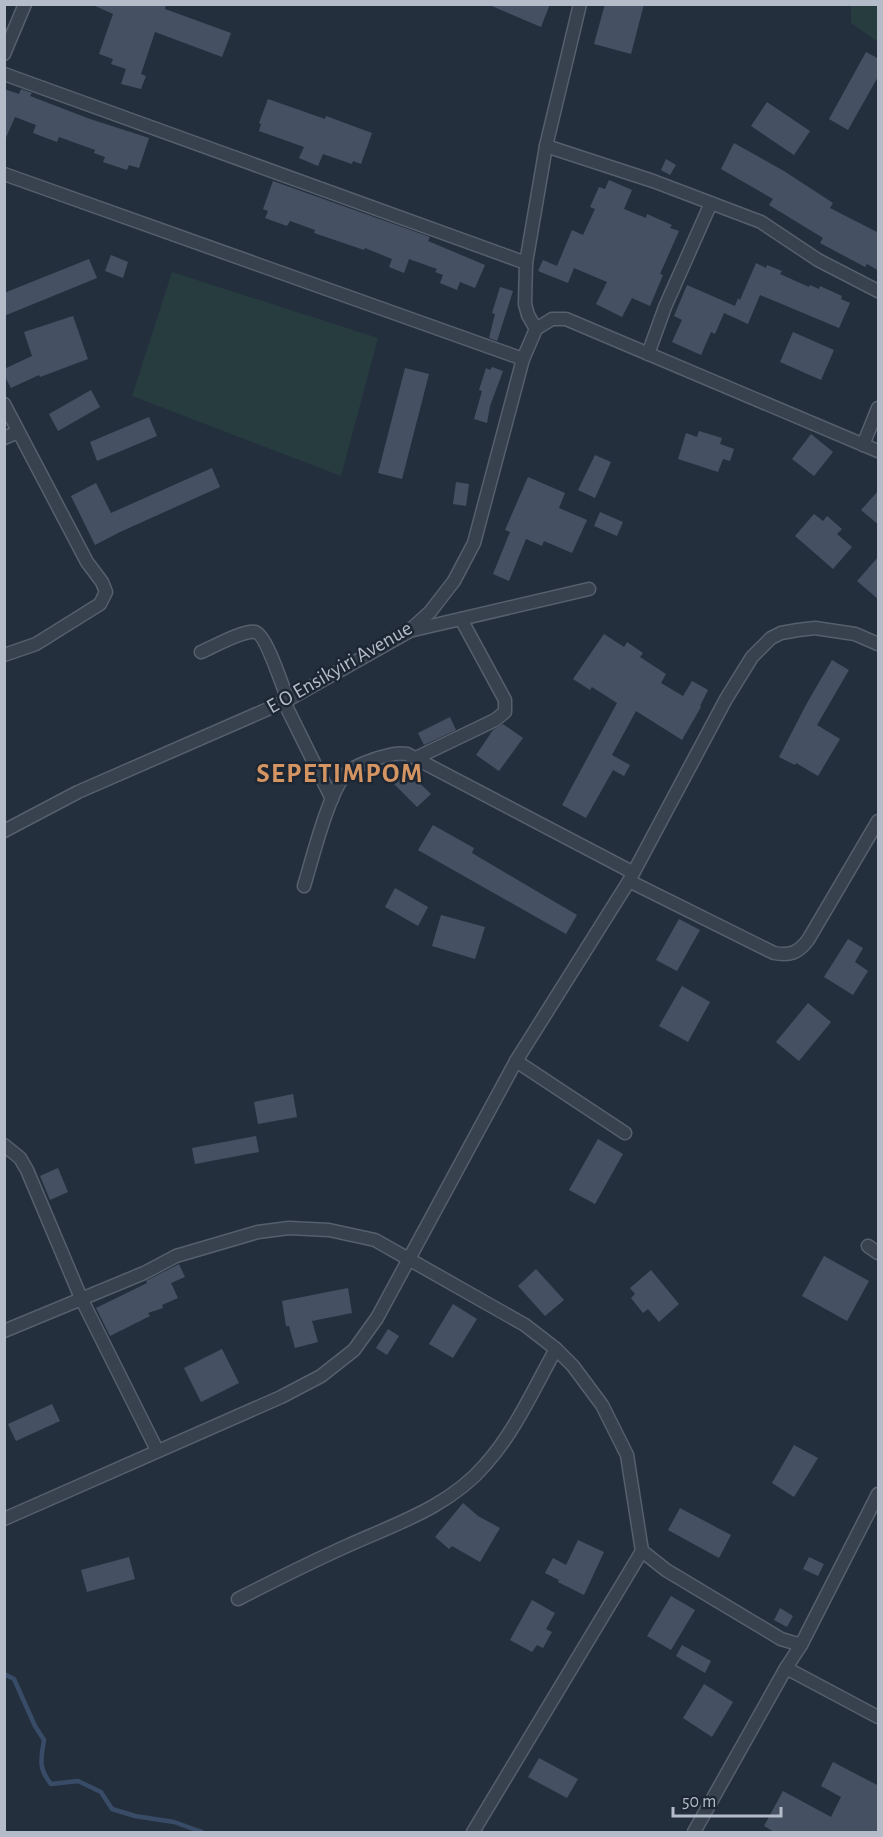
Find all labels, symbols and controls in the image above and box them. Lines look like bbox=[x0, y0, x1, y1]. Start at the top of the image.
street label: E O Ensikyiri Avenue bbox=[263, 617, 416, 718]
district label: SEPETIMPOM bbox=[256, 760, 424, 787]
scale bar bbox=[673, 1780, 781, 1818]
text: 50 m bbox=[682, 1793, 716, 1811]

